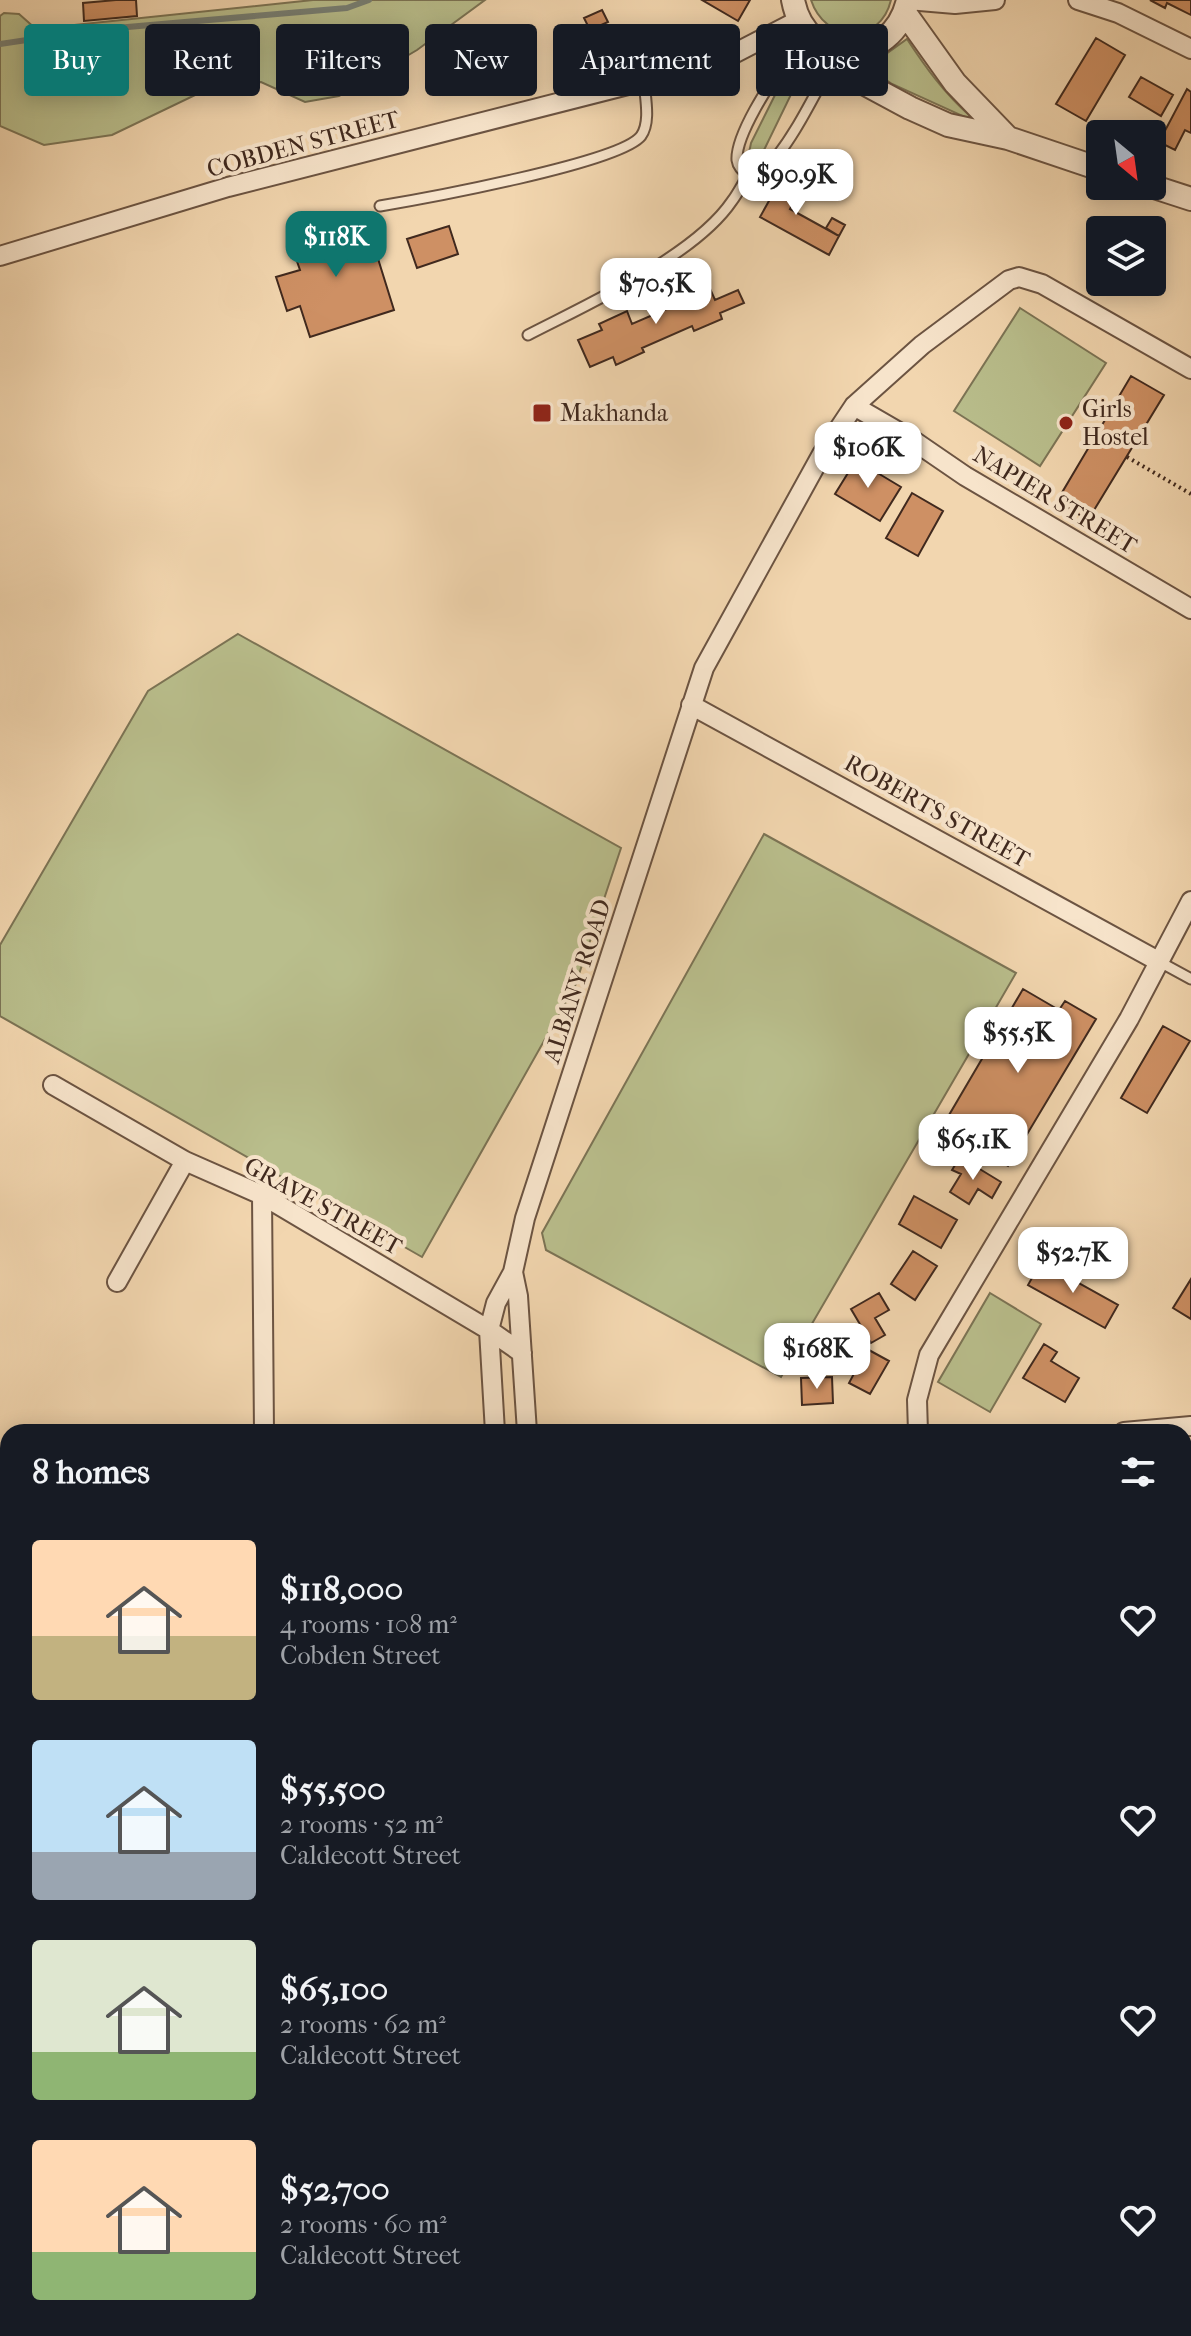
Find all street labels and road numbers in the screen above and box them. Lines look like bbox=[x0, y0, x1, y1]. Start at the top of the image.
street label: COBDEN STREET bbox=[204, 105, 403, 183]
street label: NAPIER STREET bbox=[968, 440, 1142, 560]
street label: ROBERTS STREET bbox=[840, 748, 1035, 874]
street label: ALBANY ROAD bbox=[537, 896, 617, 1067]
street label: GRAVE STREET bbox=[240, 1151, 407, 1261]

